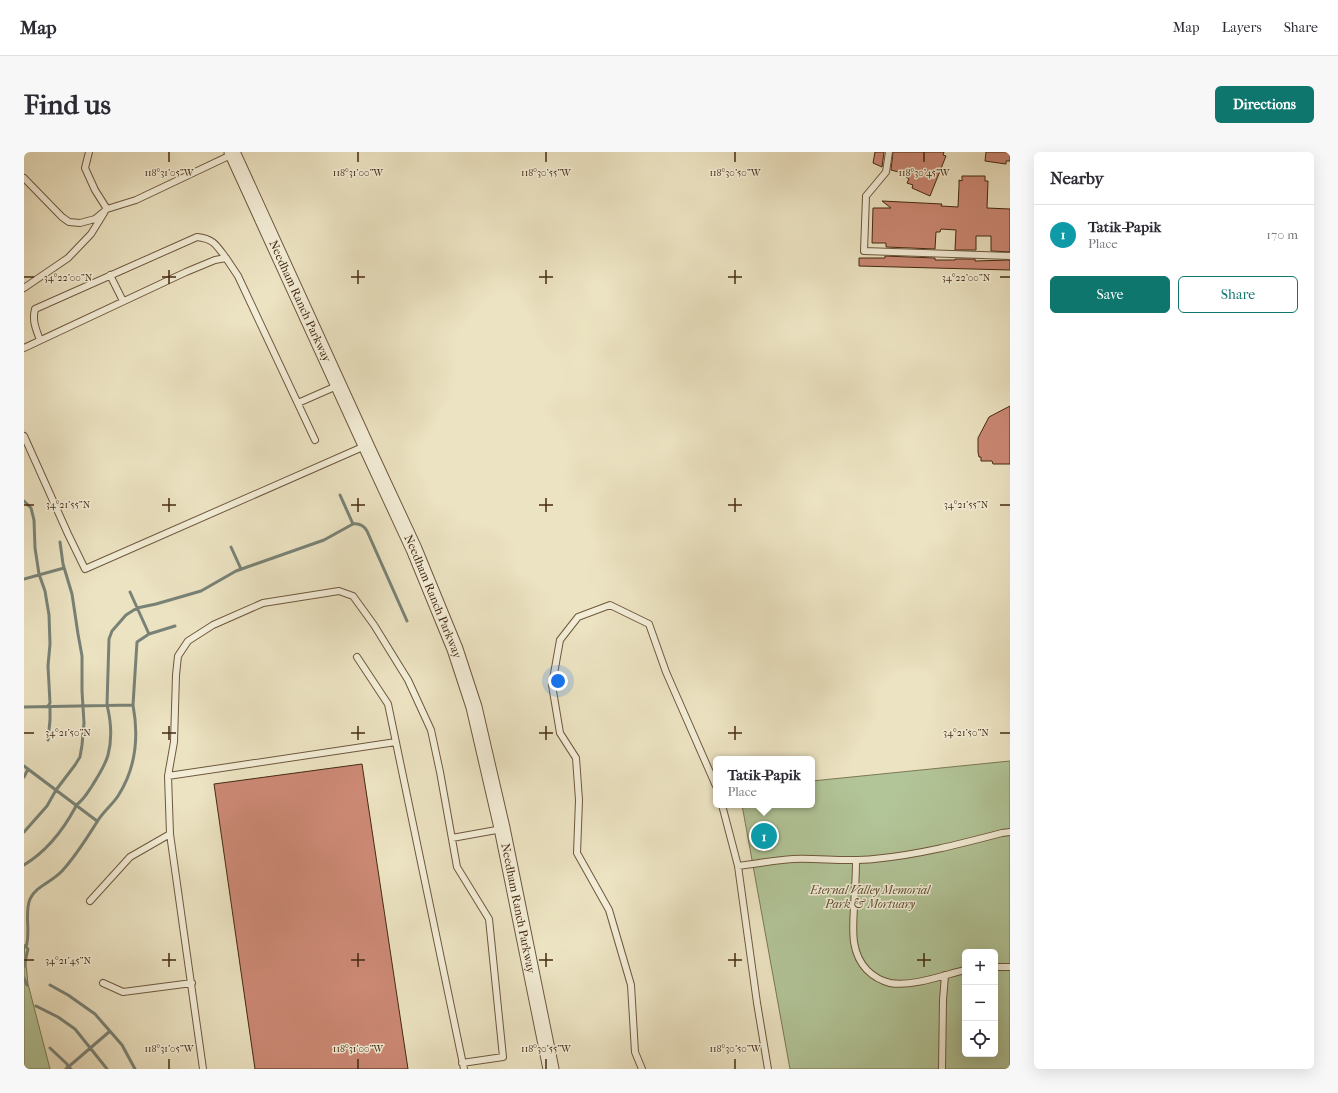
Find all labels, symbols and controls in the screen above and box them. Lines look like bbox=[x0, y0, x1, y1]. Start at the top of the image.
text: Map bbox=[20, 17, 56, 39]
text: Map bbox=[1173, 19, 1200, 36]
text: Layers bbox=[1222, 19, 1262, 36]
text: Share bbox=[1284, 19, 1318, 36]
button: Directions bbox=[1215, 86, 1314, 123]
text: Find us bbox=[24, 88, 111, 121]
text: 118°31'05"W bbox=[144, 167, 195, 179]
text: 118°31'00"W bbox=[333, 167, 384, 179]
text: 118°30'55"W bbox=[521, 167, 572, 179]
text: 118°30'50"W bbox=[709, 167, 762, 179]
text: 118°30'45"W bbox=[898, 167, 951, 179]
text: Nearby bbox=[1050, 168, 1104, 188]
text: Tatik-Papik bbox=[1088, 218, 1161, 236]
text: 1 bbox=[1061, 227, 1065, 242]
text: 170 m bbox=[1266, 227, 1298, 242]
text: Place bbox=[1088, 236, 1118, 251]
street label: Needham Ranch Parkway bbox=[266, 238, 334, 365]
text: 34°22'00"N bbox=[44, 272, 93, 284]
text: 34°22'00"N bbox=[942, 272, 991, 284]
button: Save bbox=[1050, 276, 1170, 313]
button: Share bbox=[1178, 276, 1298, 313]
text: 34°21'55"N bbox=[46, 499, 91, 511]
text: 34°21'55"N bbox=[944, 499, 989, 511]
street label: Needham Ranch Parkway bbox=[401, 532, 465, 661]
your location bbox=[548, 671, 568, 691]
text: 34°21'50"N bbox=[45, 727, 91, 739]
text: 34°21'50"N bbox=[943, 727, 989, 739]
popup bbox=[713, 756, 815, 808]
text: Tatik-Papik bbox=[727, 766, 801, 784]
text: Place bbox=[727, 784, 757, 799]
pin: 1 bbox=[751, 821, 777, 851]
street label: Needham Ranch Parkway bbox=[498, 842, 539, 975]
park label: Eternal Valley Memorial Park & Mortuary bbox=[809, 883, 932, 911]
map controls bbox=[962, 949, 998, 1057]
button: + bbox=[962, 949, 998, 985]
text: 34°21'45"N bbox=[45, 955, 91, 967]
button: − bbox=[962, 985, 998, 1021]
button: locate bbox=[962, 1021, 998, 1057]
text: 118°31'05"W bbox=[144, 1043, 195, 1055]
text: 118°31'00"W bbox=[333, 1043, 384, 1055]
text: 118°30'55"W bbox=[521, 1043, 572, 1055]
text: 118°30'50"W bbox=[709, 1043, 762, 1055]

